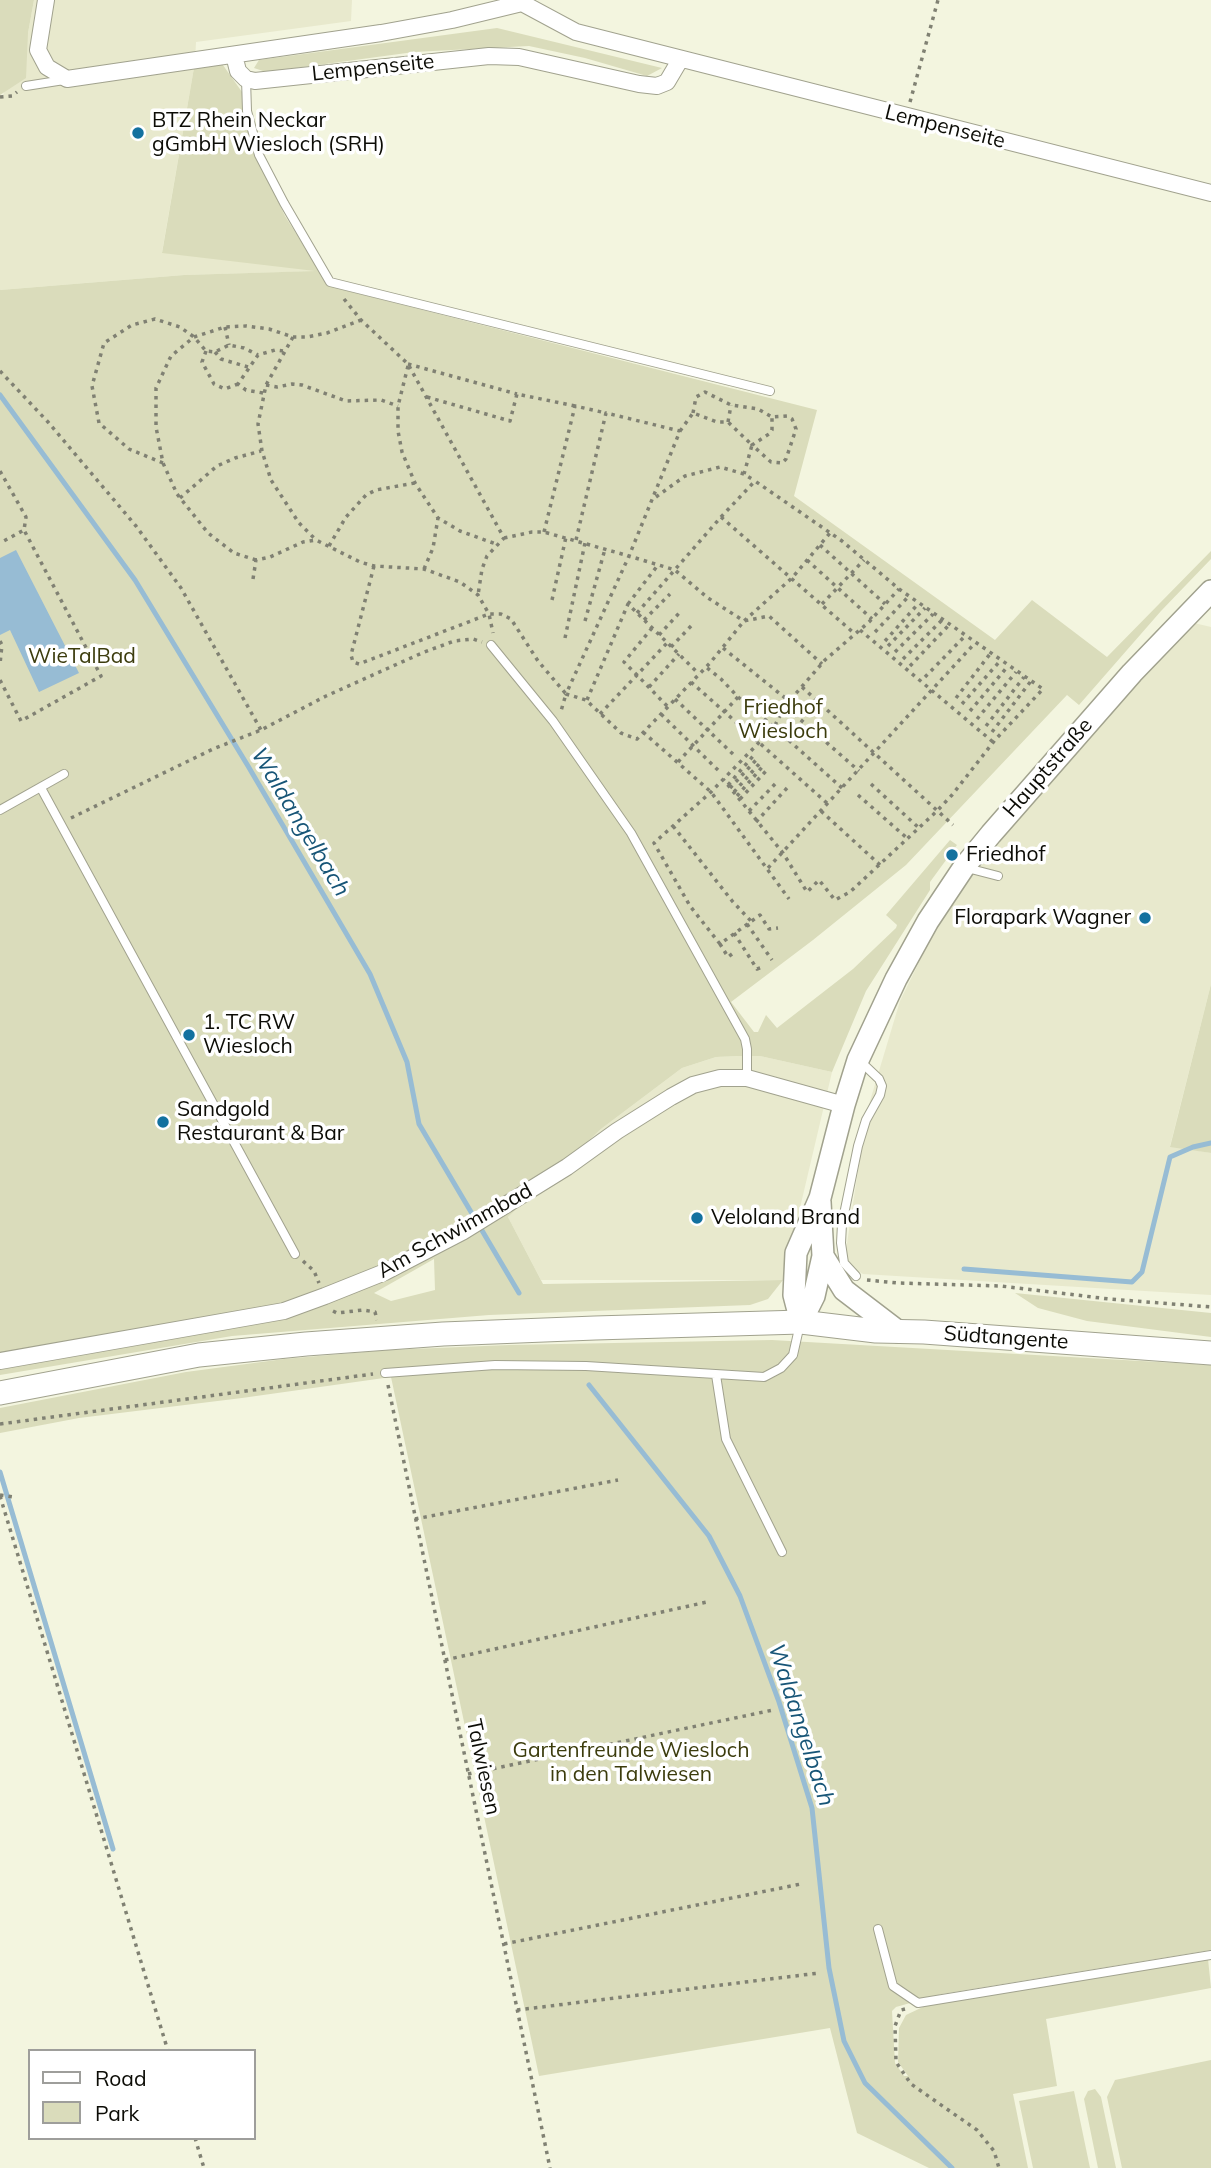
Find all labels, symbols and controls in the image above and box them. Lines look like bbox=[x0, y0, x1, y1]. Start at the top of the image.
street label: Lempenseite bbox=[311, 49, 435, 87]
street label: Lempenseite bbox=[882, 100, 1008, 154]
place label: BTZ Rhein Neckar gGmbH Wiesloch (SRH) bbox=[152, 108, 385, 158]
marker: BTZ Rhein Neckar gGmbH Wiesloch (SRH) bbox=[130, 125, 146, 141]
park label: WieTalBad bbox=[28, 644, 136, 670]
park label: Friedhof Wiesloch bbox=[738, 695, 828, 745]
street label: Hauptstraße bbox=[998, 713, 1098, 823]
water label: Waldangelbach bbox=[245, 742, 355, 902]
place label: Friedhof bbox=[966, 842, 1046, 868]
marker: Friedhof bbox=[944, 847, 960, 863]
place label: Florapark Wagner bbox=[954, 905, 1131, 931]
marker: Florapark Wagner bbox=[1137, 910, 1153, 926]
place label: 1. TC RW Wiesloch bbox=[203, 1010, 295, 1060]
marker: 1. TC RW Wiesloch bbox=[181, 1027, 197, 1043]
place label: Sandgold Restaurant & Bar bbox=[177, 1097, 344, 1147]
marker: Sandgold Restaurant & Bar bbox=[155, 1114, 171, 1130]
street label: Am Schwimmbad bbox=[373, 1178, 537, 1284]
place label: Veloland Brand bbox=[711, 1205, 860, 1231]
marker: Veloland Brand bbox=[689, 1210, 705, 1226]
street label: Südtangente bbox=[943, 1321, 1069, 1355]
water label: Waldangelbach bbox=[762, 1640, 840, 1810]
street label: Talwiesen bbox=[461, 1717, 505, 1817]
park label: Gartenfreunde Wiesloch in den Talwiesen bbox=[513, 1738, 749, 1788]
legend bbox=[28, 2049, 256, 2140]
text: Road bbox=[95, 2065, 146, 2091]
text: Park bbox=[95, 2100, 139, 2126]

